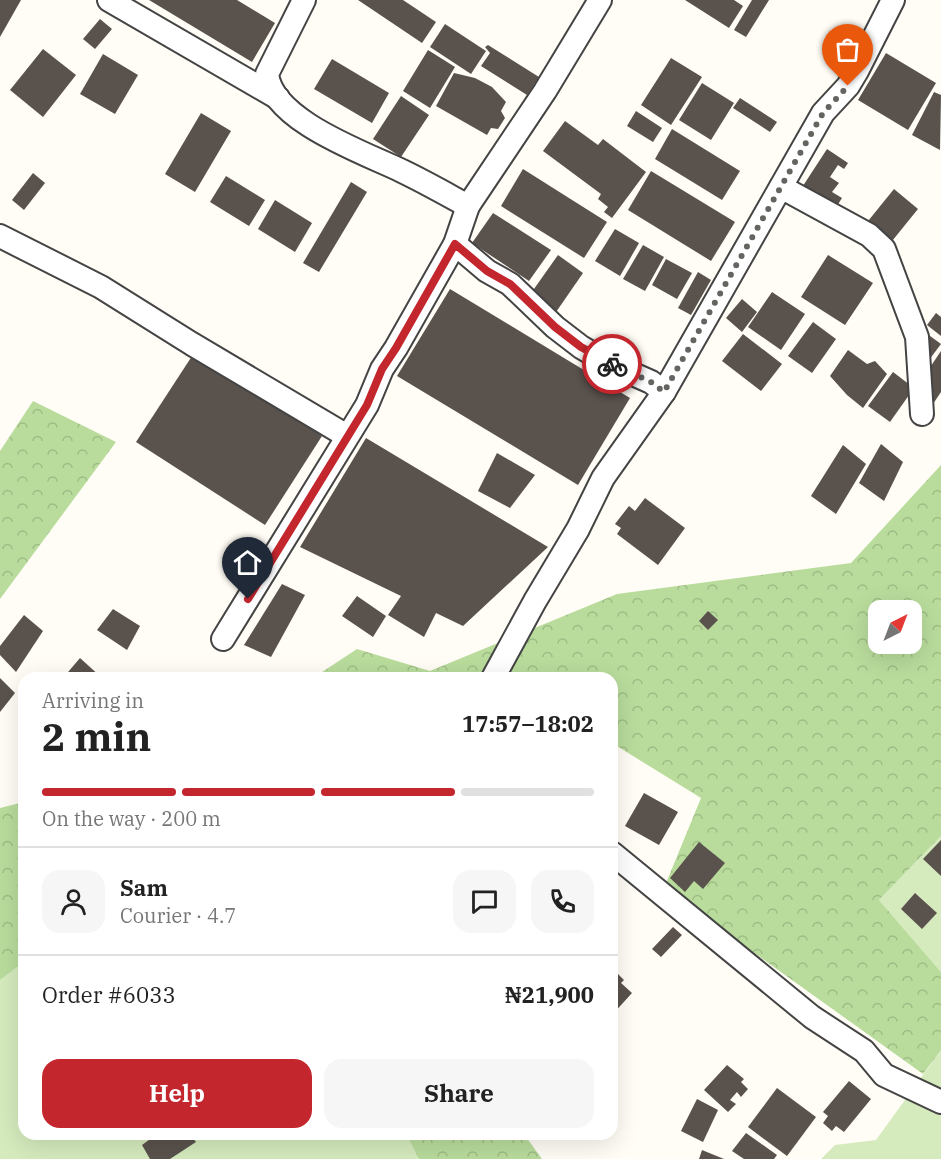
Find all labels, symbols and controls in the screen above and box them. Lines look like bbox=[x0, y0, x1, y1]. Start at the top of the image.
pin bbox=[822, 24, 873, 86]
icon: bag bbox=[831, 33, 864, 66]
courier bbox=[582, 334, 642, 394]
icon: bike bbox=[596, 348, 629, 381]
pin bbox=[222, 537, 273, 599]
icon: home bbox=[231, 546, 264, 579]
north arrow bbox=[868, 600, 922, 654]
map controls bbox=[868, 600, 922, 654]
text: Arriving in bbox=[42, 687, 144, 714]
text: 17:57–18:02 bbox=[462, 709, 594, 738]
text: 2 min bbox=[42, 711, 151, 762]
text: On the way · 200 m bbox=[42, 805, 221, 832]
button: person bbox=[42, 870, 105, 933]
button: chat bbox=[453, 870, 516, 933]
button: phone bbox=[531, 870, 594, 933]
text: Sam bbox=[120, 873, 168, 902]
text: Courier · 4.7 bbox=[120, 902, 236, 929]
text: Order #6033 bbox=[42, 980, 176, 1009]
text: ₦21,900 bbox=[505, 980, 594, 1009]
button: Help bbox=[42, 1059, 312, 1128]
button: Share bbox=[324, 1059, 594, 1128]

